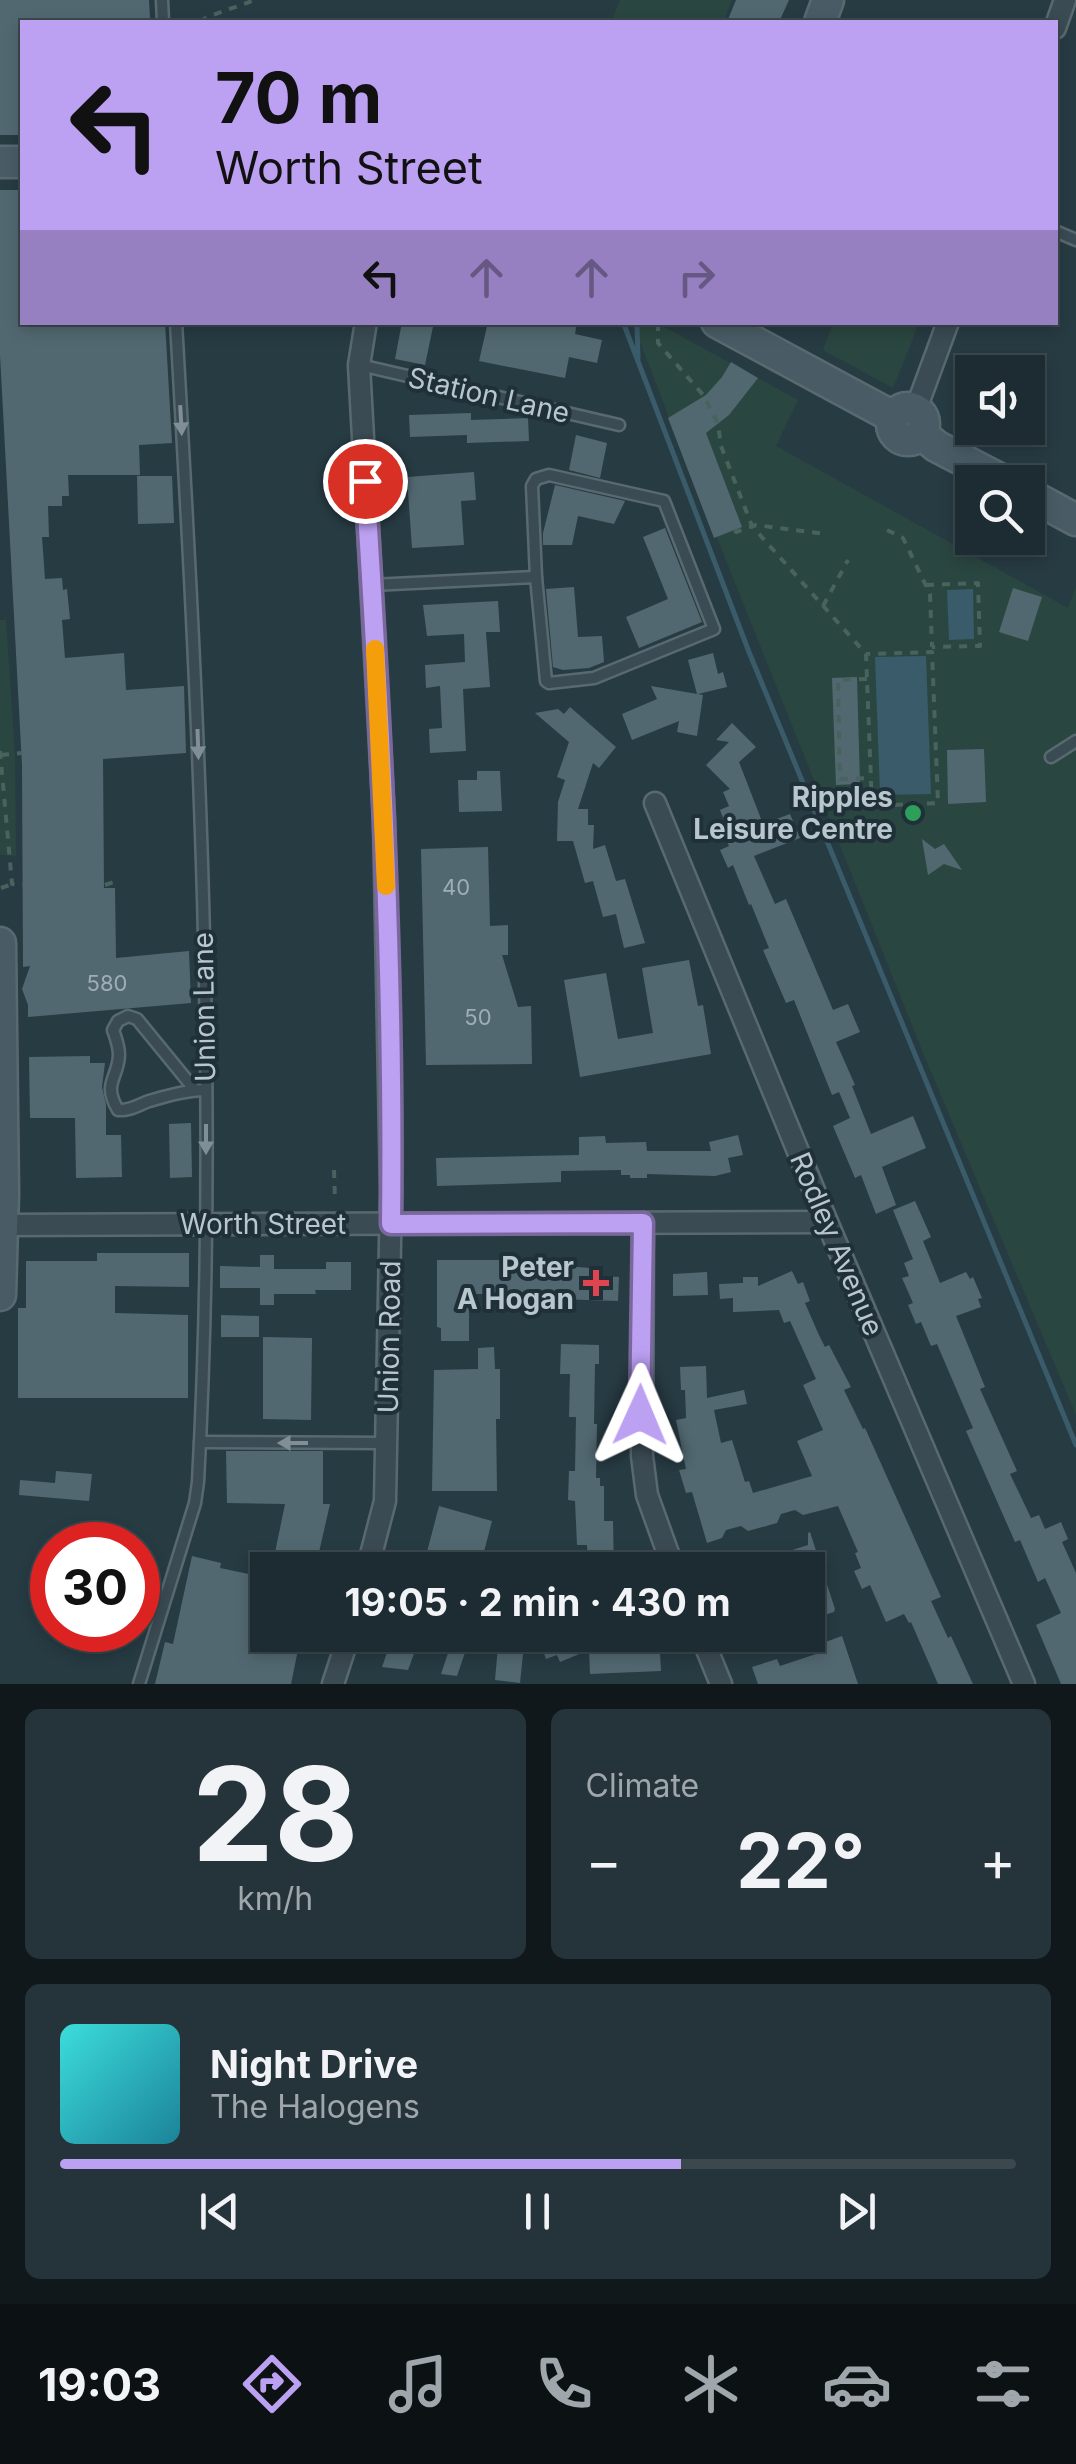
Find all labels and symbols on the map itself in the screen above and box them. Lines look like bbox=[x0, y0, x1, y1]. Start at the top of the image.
street label: Station Lane bbox=[405, 360, 573, 430]
one-way arrow bbox=[173, 404, 189, 436]
pin bbox=[323, 439, 408, 524]
one-way arrow bbox=[190, 729, 206, 761]
place label: Ripples Leisure Centre bbox=[693, 780, 893, 846]
marker: Ripples Leisure Centre bbox=[902, 802, 924, 824]
house number: 40 bbox=[442, 874, 470, 900]
street label: Union Lane bbox=[186, 932, 222, 1082]
house number: 580 bbox=[87, 970, 127, 996]
house number: 50 bbox=[464, 1004, 492, 1030]
one-way arrow bbox=[198, 1124, 214, 1156]
street label: Rodley Avenue bbox=[783, 1147, 891, 1341]
street label: Worth Street bbox=[180, 1207, 346, 1241]
place label: Peter A Hogan bbox=[457, 1250, 574, 1316]
street label: Union Road bbox=[371, 1260, 407, 1414]
marker: Peter A Hogan bbox=[583, 1270, 609, 1296]
position arrow bbox=[588, 1363, 692, 1467]
one-way arrow bbox=[277, 1435, 309, 1451]
speed limit sign: 30 bbox=[30, 1522, 160, 1652]

